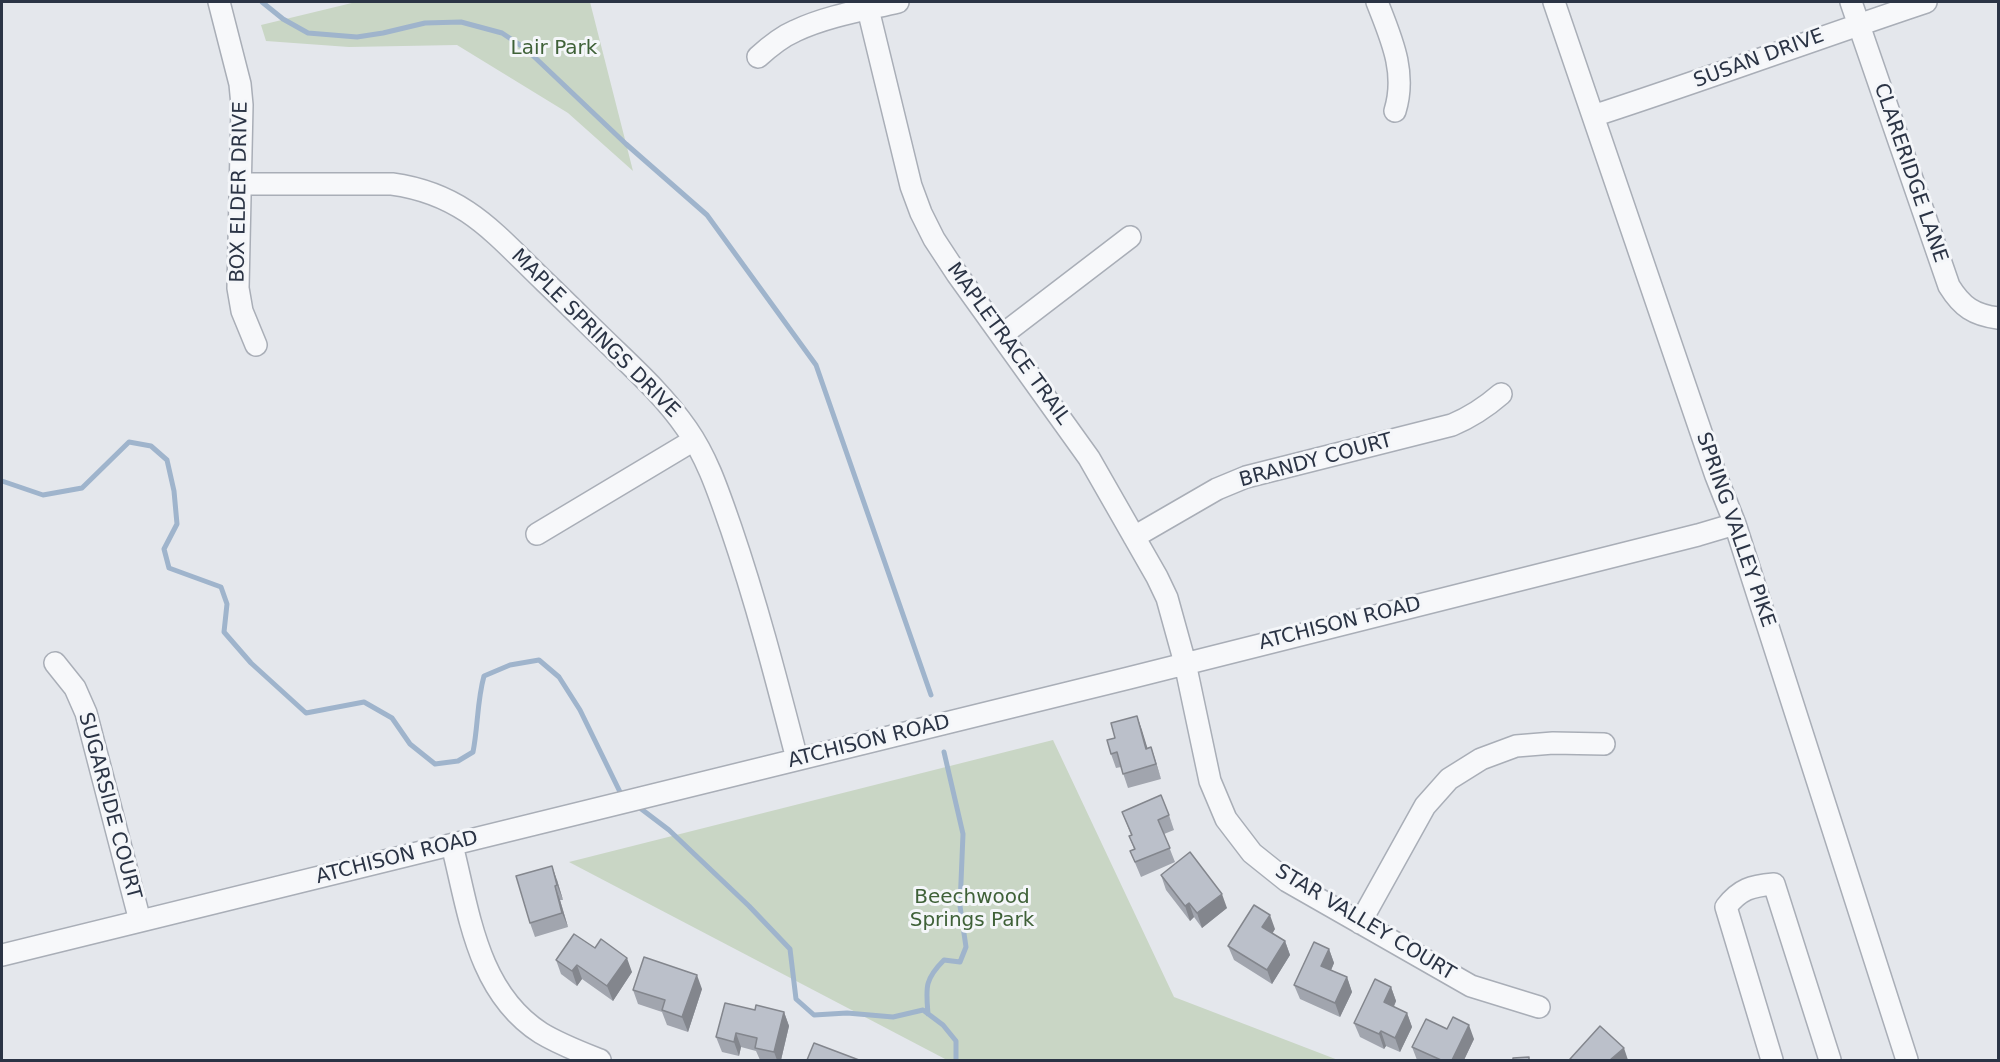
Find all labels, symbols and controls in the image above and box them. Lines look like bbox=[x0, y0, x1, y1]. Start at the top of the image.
street label: SUSAN DRIVE bbox=[1691, 24, 1827, 94]
park label: Lair Park bbox=[511, 37, 597, 61]
street label: CLARERIDGE LANE bbox=[1868, 80, 1952, 266]
street label: BOX ELDER DRIVE bbox=[226, 101, 254, 283]
street label: MAPLE SPRINGS DRIVE bbox=[506, 245, 684, 423]
street label: MAPLETRACE TRAIL bbox=[941, 258, 1075, 430]
street label: BRANDY COURT bbox=[1237, 429, 1395, 493]
street label: SPRING VALLEY PIKE bbox=[1690, 429, 1780, 631]
street label: ATCHISON ROAD bbox=[1256, 592, 1424, 656]
street label: SUGARSIDE COURT bbox=[73, 710, 145, 902]
street label: ATCHISON ROAD bbox=[785, 710, 953, 774]
street label: ATCHISON ROAD bbox=[313, 826, 481, 890]
street label: STAR VALLEY COURT bbox=[1271, 860, 1459, 986]
park label: Beechwood Springs Park bbox=[910, 886, 1034, 933]

